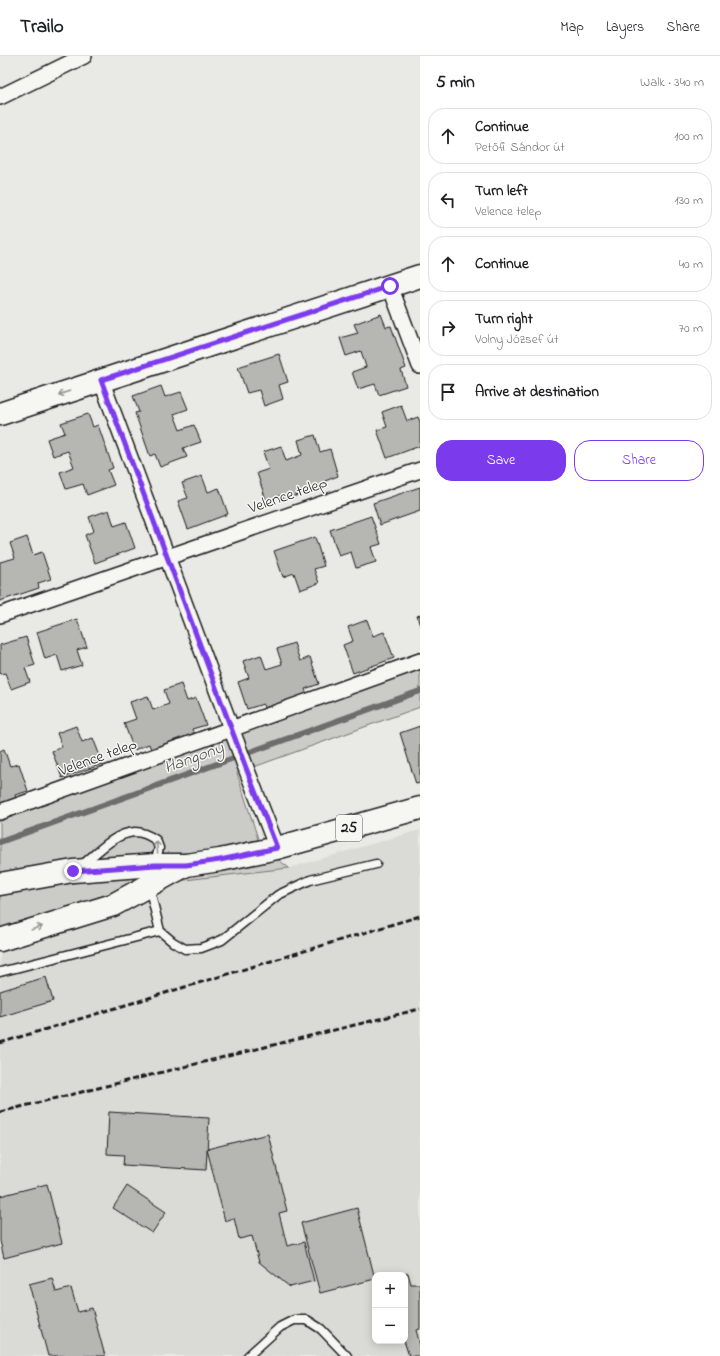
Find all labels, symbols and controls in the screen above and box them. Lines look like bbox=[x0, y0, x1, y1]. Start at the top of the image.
text: Trailo bbox=[20, 14, 64, 41]
text: Map bbox=[560, 17, 584, 38]
text: Layers bbox=[606, 17, 644, 38]
text: Share bbox=[666, 17, 700, 38]
text: 5 min bbox=[436, 70, 475, 95]
text: Walk · 340 m bbox=[640, 73, 704, 92]
text: Continue bbox=[475, 116, 529, 138]
icon: ahead bbox=[437, 125, 459, 147]
text: 100 m bbox=[674, 127, 703, 146]
text: Petőfi Sándor út bbox=[475, 138, 565, 157]
text: Turn left bbox=[475, 180, 528, 202]
icon: left bbox=[437, 189, 459, 211]
text: 130 m bbox=[675, 191, 703, 210]
text: Velence telep bbox=[475, 202, 541, 221]
icon: ahead bbox=[437, 253, 459, 275]
text: Continue bbox=[475, 253, 529, 275]
text: 40 m bbox=[679, 255, 703, 274]
route start bbox=[381, 277, 399, 295]
text: Turn right bbox=[475, 308, 533, 330]
icon: right bbox=[437, 317, 459, 339]
text: 70 m bbox=[679, 319, 703, 338]
text: Volny József út bbox=[475, 330, 559, 349]
icon: arrive bbox=[437, 381, 459, 403]
text: Arrive at destination bbox=[475, 381, 599, 403]
one-way arrow bbox=[59, 389, 71, 397]
button: Save bbox=[436, 440, 566, 481]
button: Share bbox=[574, 440, 704, 481]
street label: Velence telep bbox=[244, 471, 331, 521]
street label: Velence telep bbox=[55, 733, 141, 784]
water label: Hangony bbox=[161, 736, 228, 781]
road number: 25 bbox=[336, 815, 362, 841]
one-way arrow bbox=[153, 841, 160, 854]
route end bbox=[64, 862, 82, 880]
one-way arrow bbox=[31, 924, 44, 931]
map controls bbox=[372, 1272, 408, 1344]
button: + bbox=[372, 1272, 408, 1308]
button: − bbox=[372, 1308, 408, 1344]

